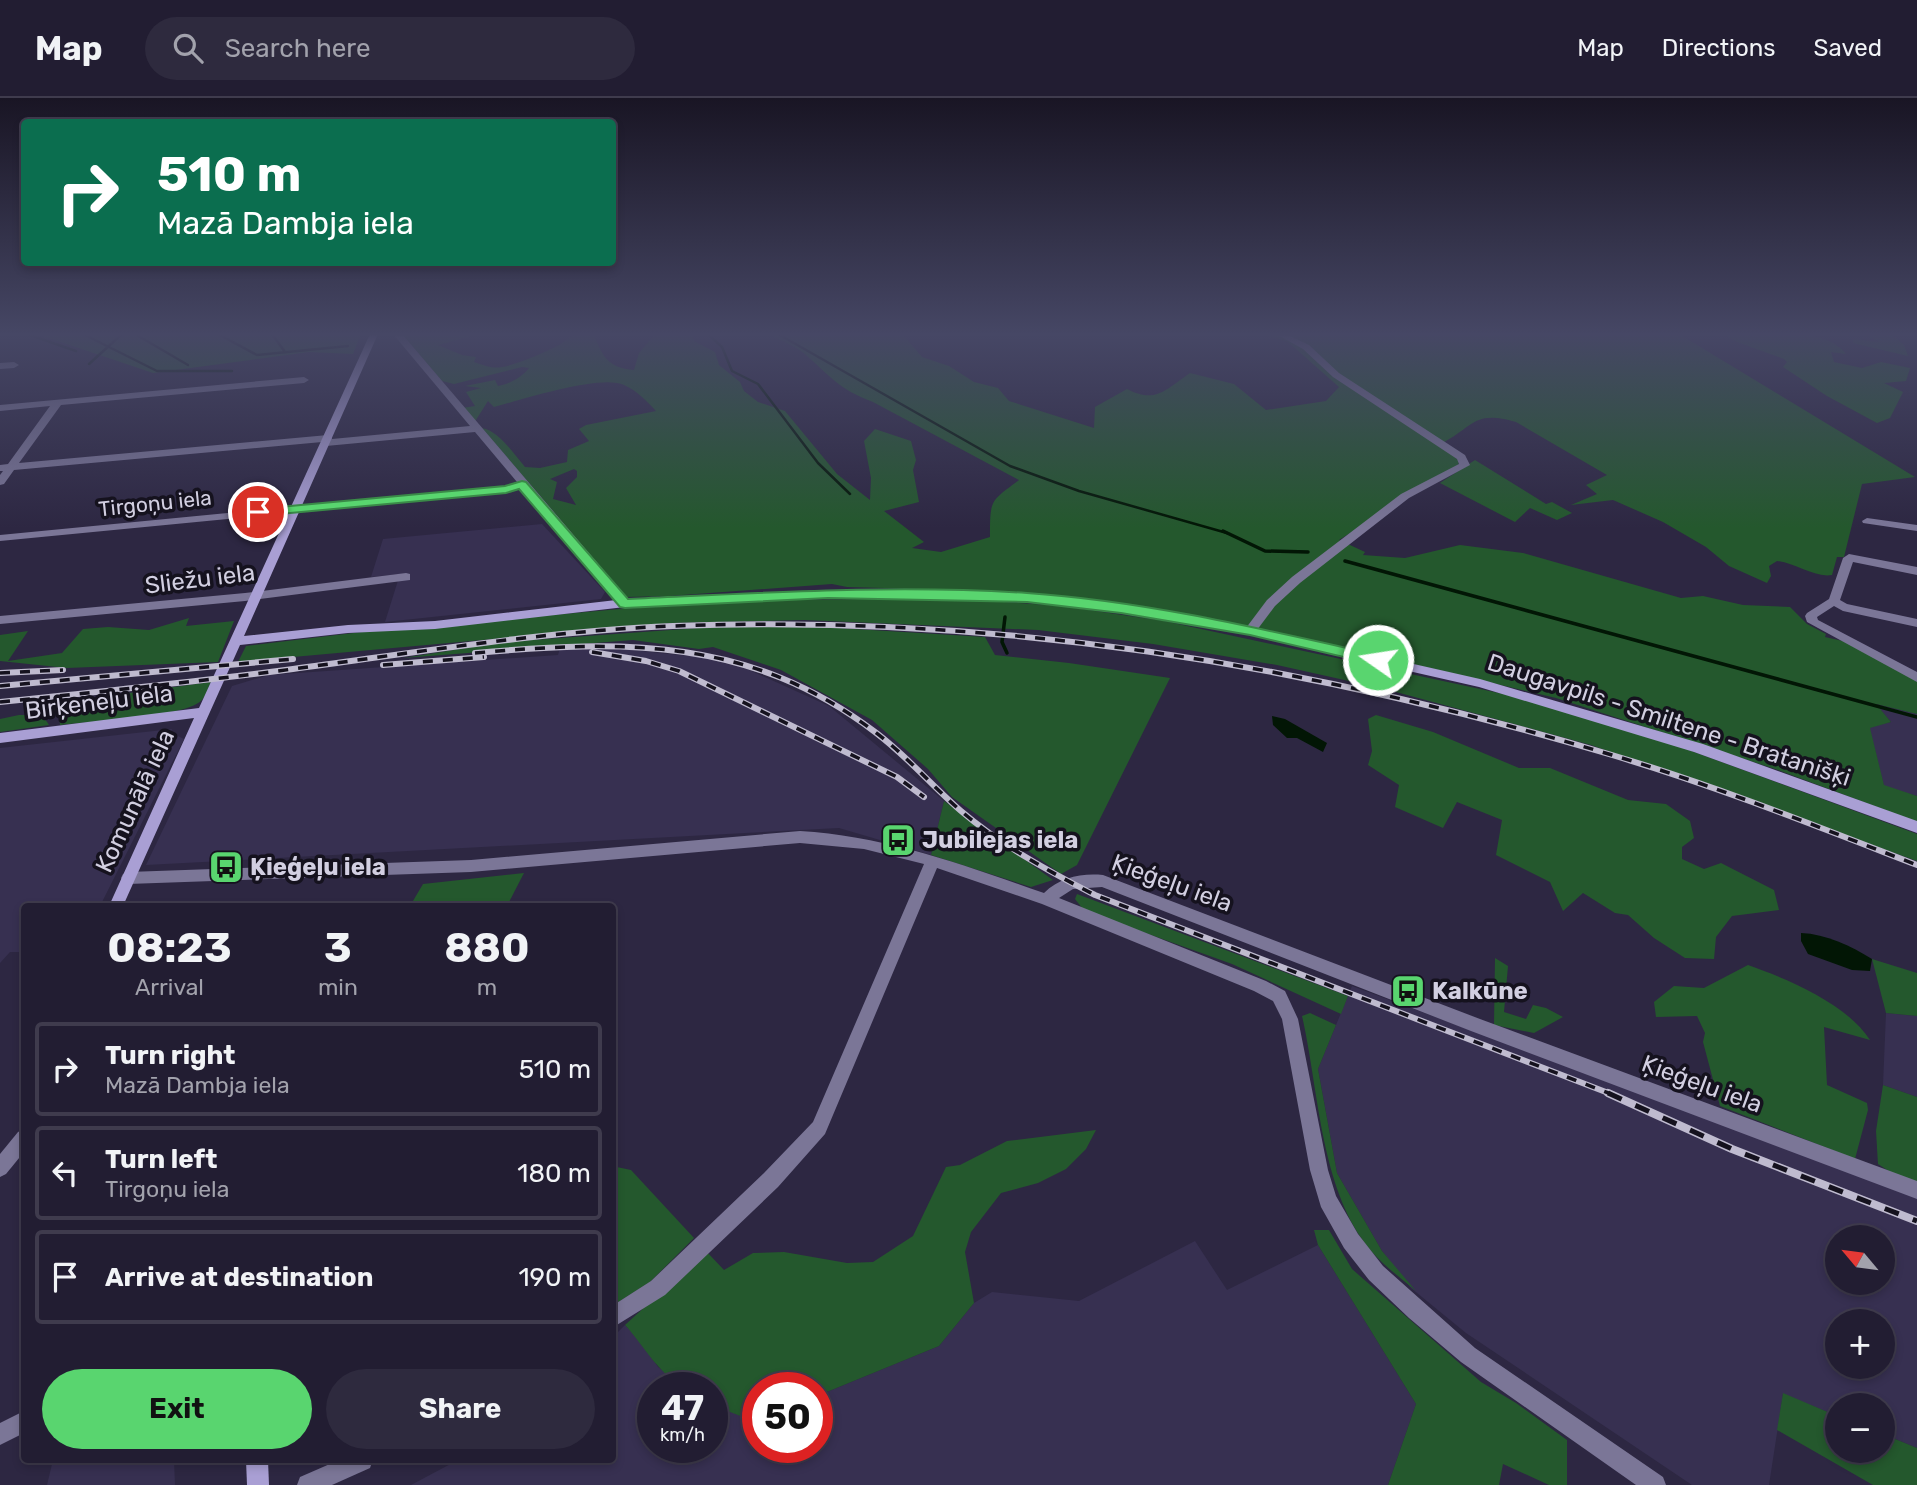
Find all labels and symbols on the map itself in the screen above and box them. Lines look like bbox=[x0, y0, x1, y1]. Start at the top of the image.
pin bbox=[228, 482, 288, 542]
street label: Tirgoņu iela bbox=[97, 485, 213, 521]
street label: Sliežu iela bbox=[143, 558, 257, 600]
position arrow bbox=[1341, 623, 1415, 697]
street label: Daugavpils - Smiltene - Bratanišķi bbox=[1484, 648, 1854, 792]
street label: Birķeneļu iela bbox=[24, 679, 174, 725]
street label: Komunālā iela bbox=[90, 725, 180, 877]
bus stop icon: Jubilejas iela bbox=[879, 821, 917, 859]
place label: Jubilejas iela bbox=[922, 826, 1079, 854]
bus stop icon: Ķieģeļu iela bbox=[207, 848, 245, 886]
street label: Ķieģeļu iela bbox=[1108, 848, 1236, 918]
place label: Ķieģeļu iela bbox=[250, 853, 386, 881]
bus stop icon: Kalkūne bbox=[1389, 972, 1427, 1010]
place label: Kalkūne bbox=[1432, 977, 1528, 1005]
street label: Ķieģeļu iela bbox=[1638, 1049, 1766, 1119]
north arrow bbox=[1825, 1225, 1895, 1295]
speed limit sign: 50 bbox=[742, 1372, 833, 1463]

